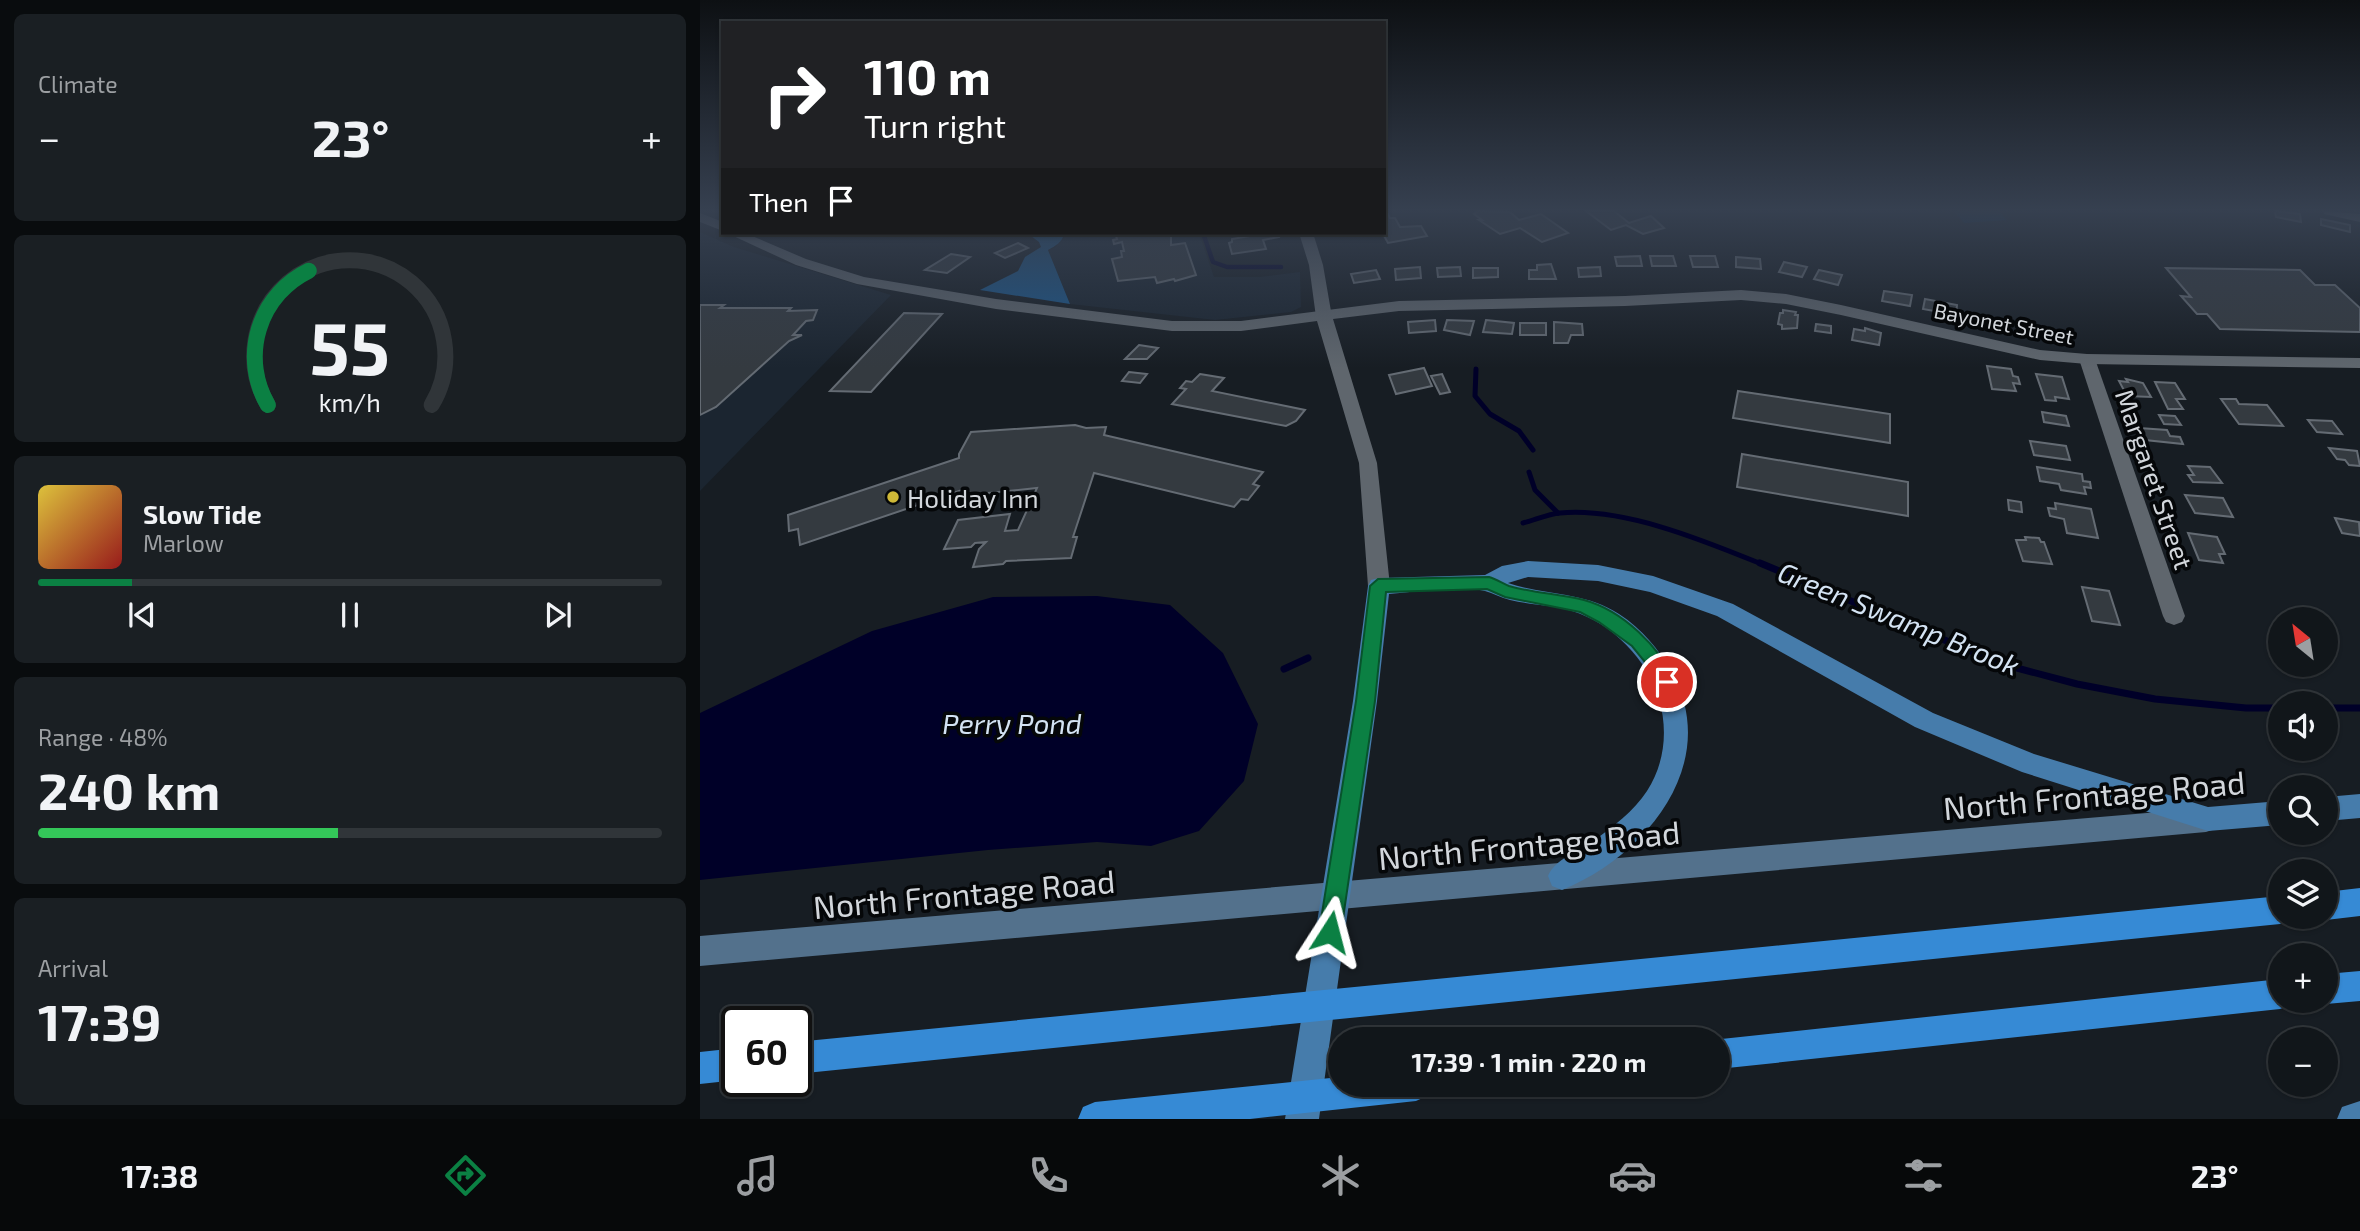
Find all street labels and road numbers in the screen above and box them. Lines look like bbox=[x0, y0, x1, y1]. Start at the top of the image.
street label: Bayonet Street bbox=[1932, 297, 2076, 349]
street label: Margaret Street bbox=[2110, 385, 2200, 573]
street label: North Frontage Road bbox=[1941, 762, 2247, 826]
street label: North Frontage Road bbox=[1376, 812, 1682, 876]
street label: North Frontage Road bbox=[811, 861, 1117, 925]

